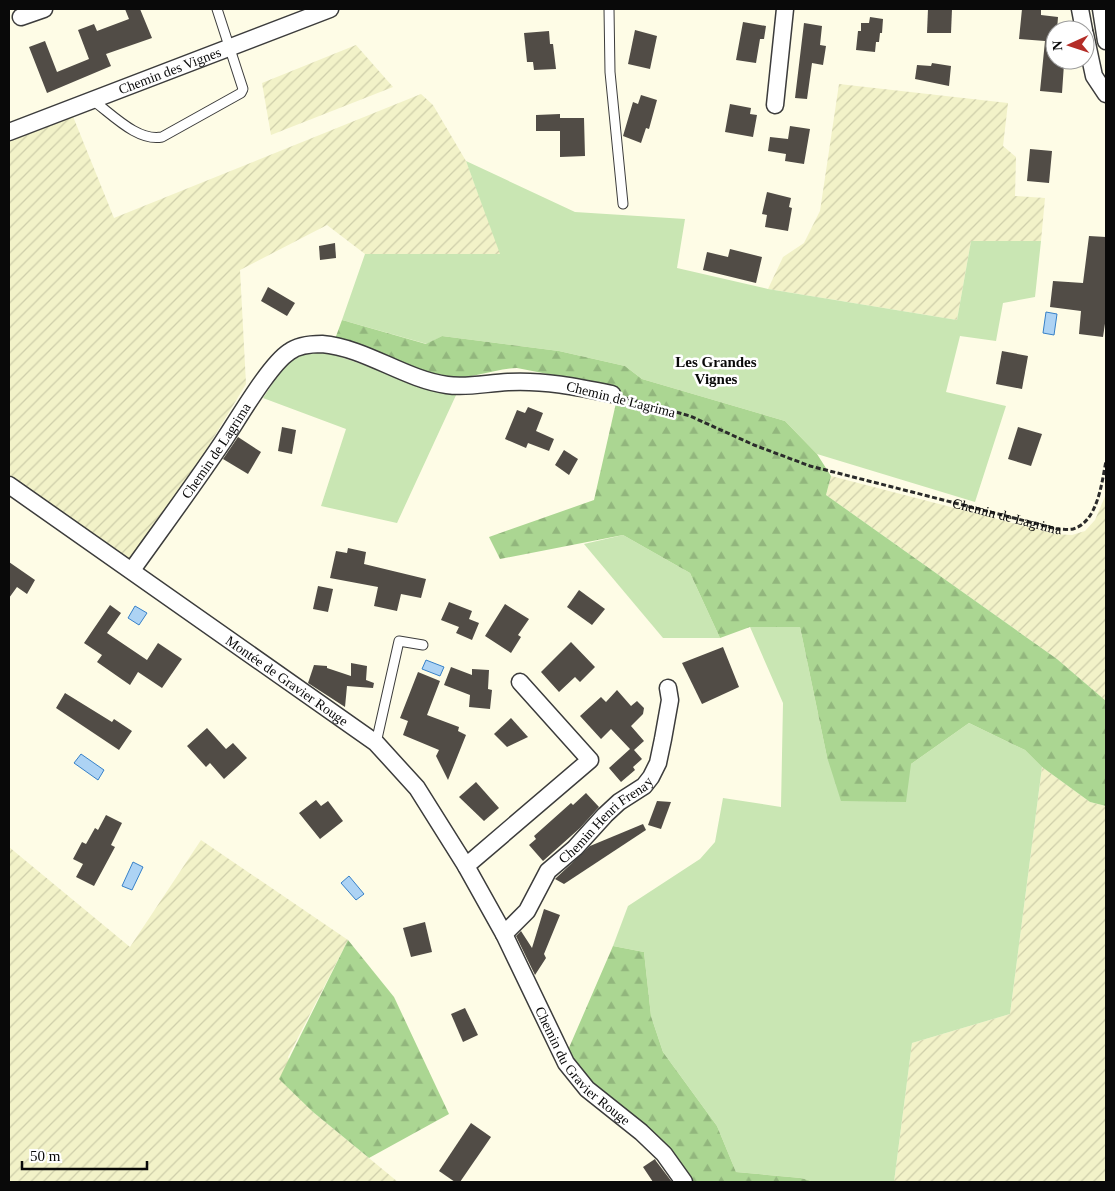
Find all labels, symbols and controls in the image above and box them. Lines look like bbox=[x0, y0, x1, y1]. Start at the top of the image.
north arrow bbox=[1045, 20, 1095, 70]
text: N bbox=[1050, 40, 1065, 51]
street label: Chemin des Vignes bbox=[116, 44, 223, 97]
district label: Les Grandes Vignes bbox=[675, 354, 757, 387]
street label: Chemin de Lagrima bbox=[565, 379, 678, 420]
street label: Chemin de Lagrima bbox=[179, 400, 254, 502]
street label: Chemin de Lagrima bbox=[951, 496, 1062, 537]
street label: Montée de Gravier Rouge bbox=[223, 633, 351, 729]
street label: Chemin Henri Frenay bbox=[556, 774, 656, 867]
street label: Chemin du Gravier Rouge bbox=[532, 1004, 633, 1128]
scale bar bbox=[22, 1138, 148, 1170]
text: 50 m bbox=[30, 1148, 61, 1164]

